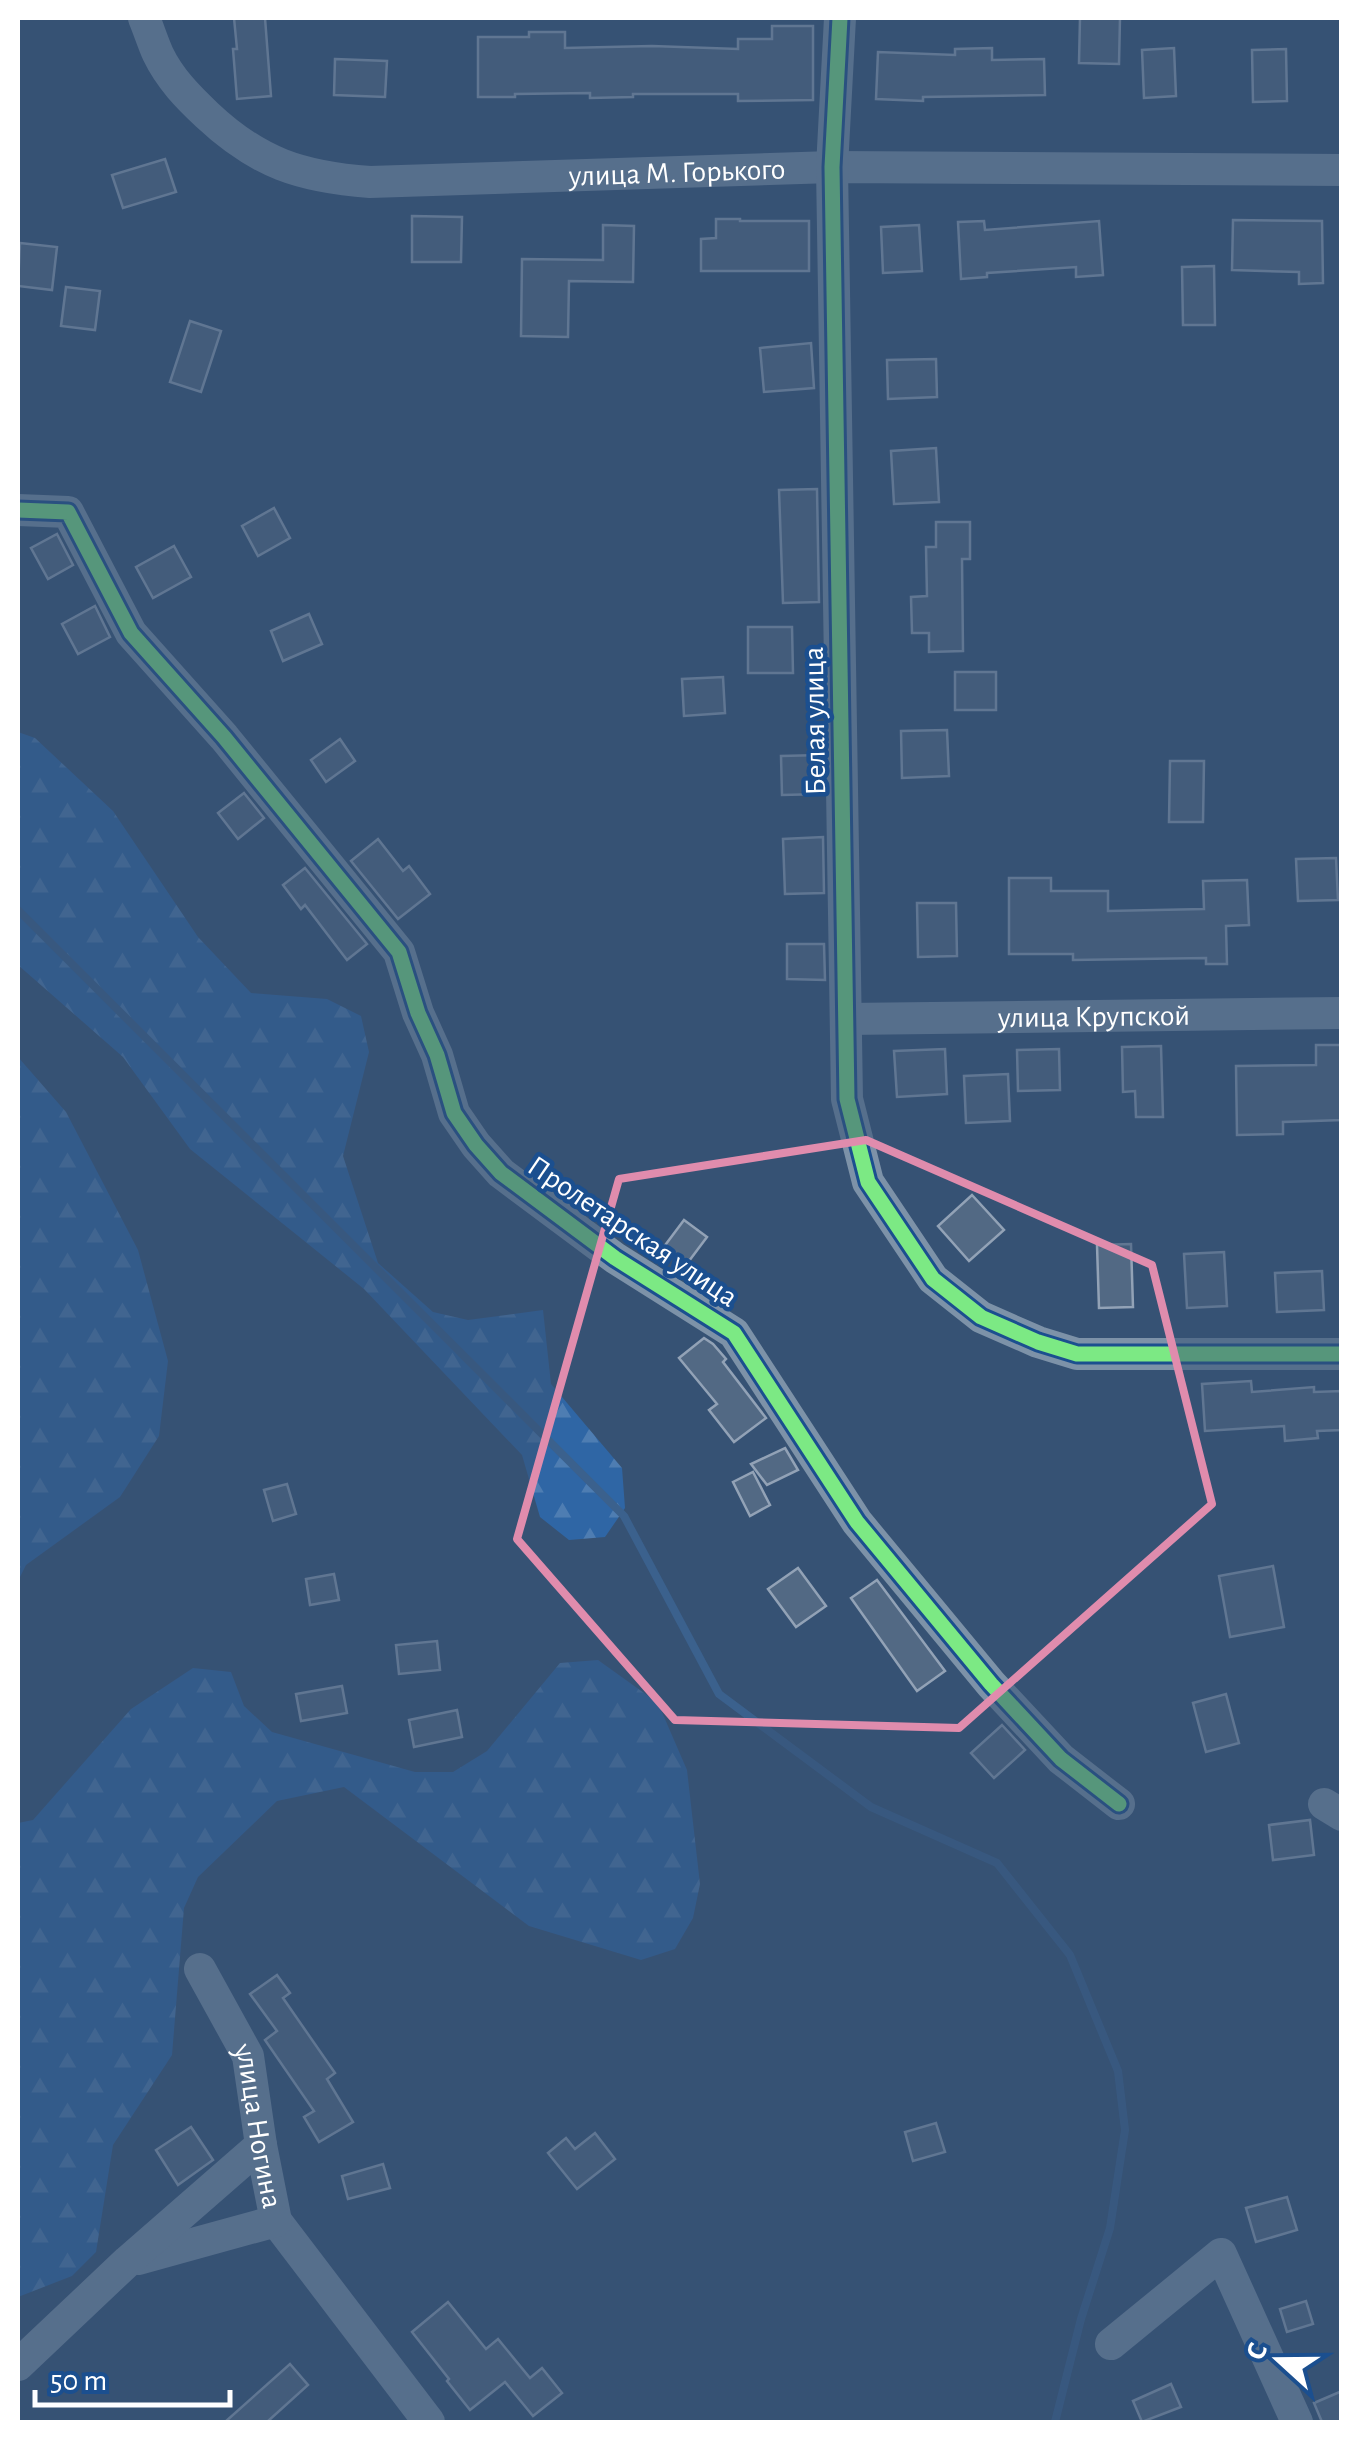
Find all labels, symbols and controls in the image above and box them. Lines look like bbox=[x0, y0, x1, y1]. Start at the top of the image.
street label: улица М. Горького bbox=[567, 155, 786, 192]
street label: Белая улица bbox=[799, 646, 831, 796]
street label: улица Крупской bbox=[997, 1001, 1190, 1033]
street label: Пролетарская улица bbox=[522, 1151, 743, 1313]
street label: улица Ногина bbox=[227, 2037, 287, 2211]
north arrow bbox=[1229, 2310, 1329, 2410]
text: С bbox=[1242, 2340, 1273, 2364]
scale bar bbox=[35, 2345, 230, 2407]
text: 50 m bbox=[50, 2366, 107, 2396]

